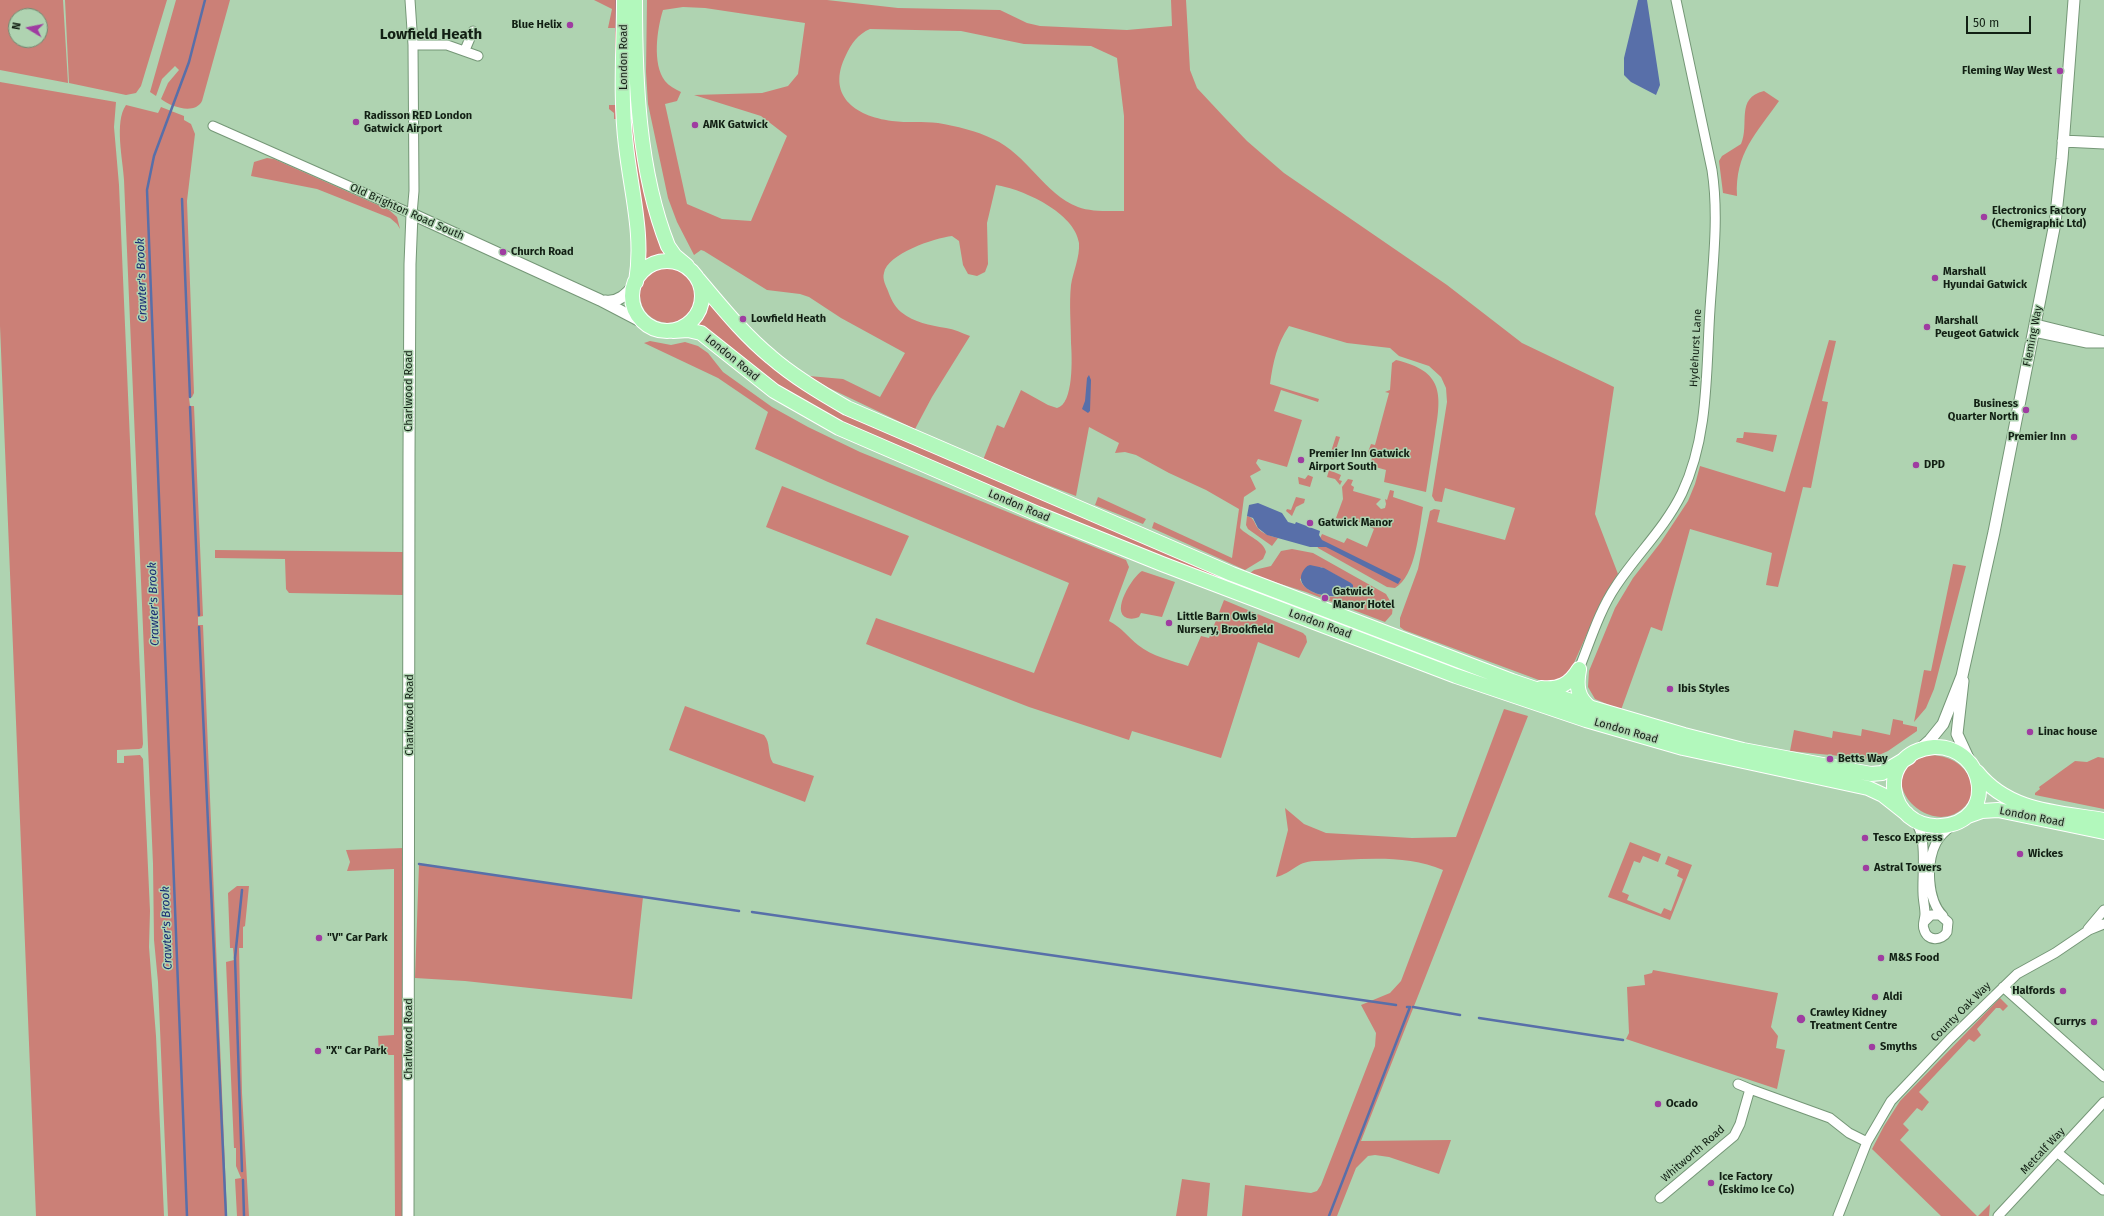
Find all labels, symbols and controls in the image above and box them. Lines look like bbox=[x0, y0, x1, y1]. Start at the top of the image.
north arrow bbox=[8, 8, 48, 48]
scale bar bbox=[1968, 8, 2033, 34]
text: 50 m bbox=[1973, 16, 1999, 30]
place label: Blue Helix bbox=[512, 18, 562, 32]
marker: Blue Helix bbox=[565, 20, 575, 30]
text: N bbox=[10, 21, 24, 31]
street label: London Road bbox=[617, 24, 631, 90]
district label: Lowfield Heath bbox=[380, 26, 482, 44]
place label: Fleming Way West bbox=[1962, 64, 2052, 78]
marker: Fleming Way West bbox=[2055, 66, 2065, 76]
place label: Radisson RED London Gatwick Airport bbox=[364, 109, 472, 135]
marker: Radisson RED London Gatwick Airport bbox=[351, 117, 361, 127]
place label: AMK Gatwick bbox=[703, 118, 768, 132]
marker: AMK Gatwick bbox=[690, 120, 700, 130]
street label: Old Brighton Road South bbox=[348, 181, 466, 243]
place label: Electronics Factory (Chemigraphic Ltd) bbox=[1992, 204, 2086, 230]
marker: Electronics Factory (Chemigraphic Ltd) bbox=[1979, 212, 1989, 222]
water label: Crawter's Brook bbox=[133, 238, 151, 322]
place label: Church Road bbox=[511, 245, 574, 259]
marker: Church Road bbox=[498, 247, 508, 257]
place label: Marshall Hyundai Gatwick bbox=[1943, 265, 2027, 291]
marker: Marshall Hyundai Gatwick bbox=[1930, 273, 1940, 283]
street label: Fleming Way bbox=[2021, 304, 2045, 368]
street label: Hydehurst Lane bbox=[1687, 309, 1705, 387]
place label: Lowfield Heath bbox=[751, 312, 826, 326]
marker: Lowfield Heath bbox=[738, 314, 748, 324]
place label: Marshall Peugeot Gatwick bbox=[1935, 314, 2019, 340]
marker: Marshall Peugeot Gatwick bbox=[1922, 322, 1932, 332]
street label: London Road bbox=[702, 332, 762, 384]
street label: Charlwood Road bbox=[402, 350, 416, 432]
place label: Business Quarter North bbox=[1948, 397, 2018, 423]
marker: Business Quarter North bbox=[2021, 405, 2031, 415]
place label: Premier Inn bbox=[2008, 430, 2066, 444]
marker: Premier Inn bbox=[2069, 432, 2079, 442]
place label: Premier Inn Gatwick Airport South bbox=[1309, 447, 1410, 473]
marker: Premier Inn Gatwick Airport South bbox=[1296, 455, 1306, 465]
place label: DPD bbox=[1924, 458, 1945, 472]
marker: DPD bbox=[1911, 460, 1921, 470]
street label: London Road bbox=[986, 487, 1052, 525]
place label: Gatwick Manor bbox=[1318, 516, 1393, 530]
marker: Gatwick Manor bbox=[1305, 518, 1315, 528]
water label: Crawter's Brook bbox=[145, 562, 163, 646]
place label: Gatwick Manor Hotel bbox=[1333, 585, 1395, 611]
marker: Gatwick Manor Hotel bbox=[1320, 593, 1330, 603]
street label: London Road bbox=[1287, 607, 1353, 641]
place label: Little Barn Owls Nursery, Brookfield bbox=[1177, 610, 1273, 636]
marker: Little Barn Owls Nursery, Brookfield bbox=[1164, 618, 1174, 628]
street label: Charlwood Road bbox=[403, 674, 417, 756]
place label: Ibis Styles bbox=[1678, 682, 1730, 696]
marker: Ibis Styles bbox=[1665, 684, 1675, 694]
street label: London Road bbox=[1593, 716, 1659, 746]
place label: Linac house bbox=[2038, 725, 2097, 739]
marker: Linac house bbox=[2025, 727, 2035, 737]
place label: Betts Way bbox=[1838, 752, 1888, 766]
marker: Betts Way bbox=[1825, 754, 1835, 764]
street label: London Road bbox=[1998, 804, 2066, 830]
place label: Tesco Express bbox=[1873, 831, 1942, 845]
marker: Tesco Express bbox=[1860, 833, 1870, 843]
place label: Wickes bbox=[2028, 847, 2063, 861]
marker: Wickes bbox=[2015, 849, 2025, 859]
place label: Astral Towers bbox=[1874, 861, 1942, 875]
marker: Astral Towers bbox=[1861, 863, 1871, 873]
water label: Crawter's Brook bbox=[158, 886, 176, 970]
place label: "V" Car Park bbox=[327, 931, 388, 945]
marker: "V" Car Park bbox=[314, 933, 324, 943]
place label: M&S Food bbox=[1889, 951, 1939, 965]
marker: M&S Food bbox=[1876, 953, 1886, 963]
street label: County Oak Way bbox=[1928, 979, 1994, 1045]
place label: Halfords bbox=[2012, 984, 2055, 998]
marker: Halfords bbox=[2058, 986, 2068, 996]
place label: Aldi bbox=[1883, 990, 1902, 1004]
marker: Aldi bbox=[1870, 992, 1880, 1002]
street label: Charlwood Road bbox=[402, 998, 416, 1080]
place label: Crawley Kidney Treatment Centre bbox=[1810, 1006, 1897, 1032]
marker: Crawley Kidney Treatment Centre bbox=[1795, 1013, 1807, 1025]
place label: Currys bbox=[2054, 1015, 2086, 1029]
marker: Currys bbox=[2089, 1017, 2099, 1027]
place label: Smyths bbox=[1880, 1040, 1917, 1054]
marker: Smyths bbox=[1867, 1042, 1877, 1052]
place label: "X" Car Park bbox=[326, 1044, 386, 1058]
marker: "X" Car Park bbox=[313, 1046, 323, 1056]
place label: Ocado bbox=[1666, 1097, 1698, 1111]
marker: Ocado bbox=[1653, 1099, 1663, 1109]
street label: Whitworth Road bbox=[1659, 1123, 1727, 1185]
street label: Metcalf Way bbox=[2018, 1125, 2068, 1177]
place label: Ice Factory (Eskimo Ice Co) bbox=[1719, 1170, 1794, 1196]
marker: Ice Factory (Eskimo Ice Co) bbox=[1706, 1178, 1716, 1188]

